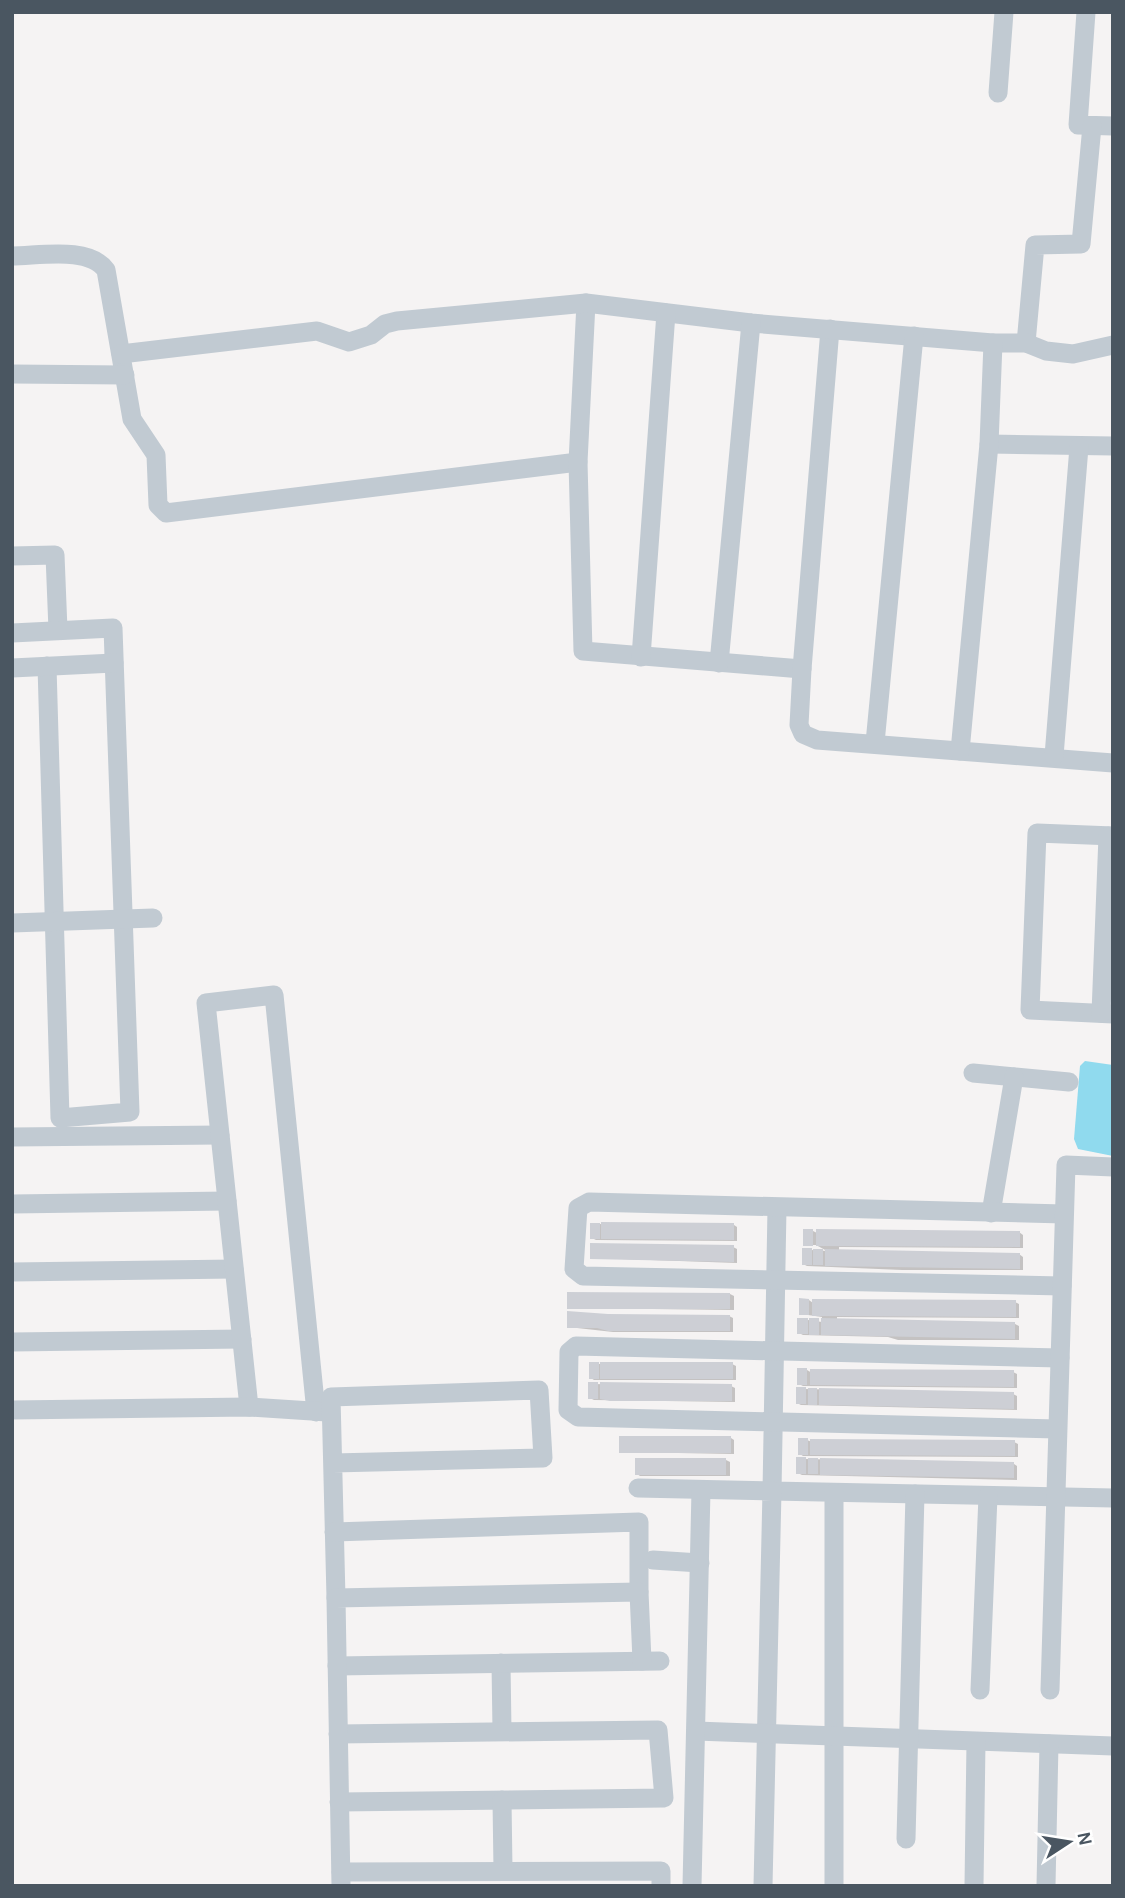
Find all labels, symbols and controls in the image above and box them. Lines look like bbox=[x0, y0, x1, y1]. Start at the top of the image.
north arrow bbox=[1034, 1807, 1104, 1877]
text: N bbox=[1072, 1830, 1097, 1848]

